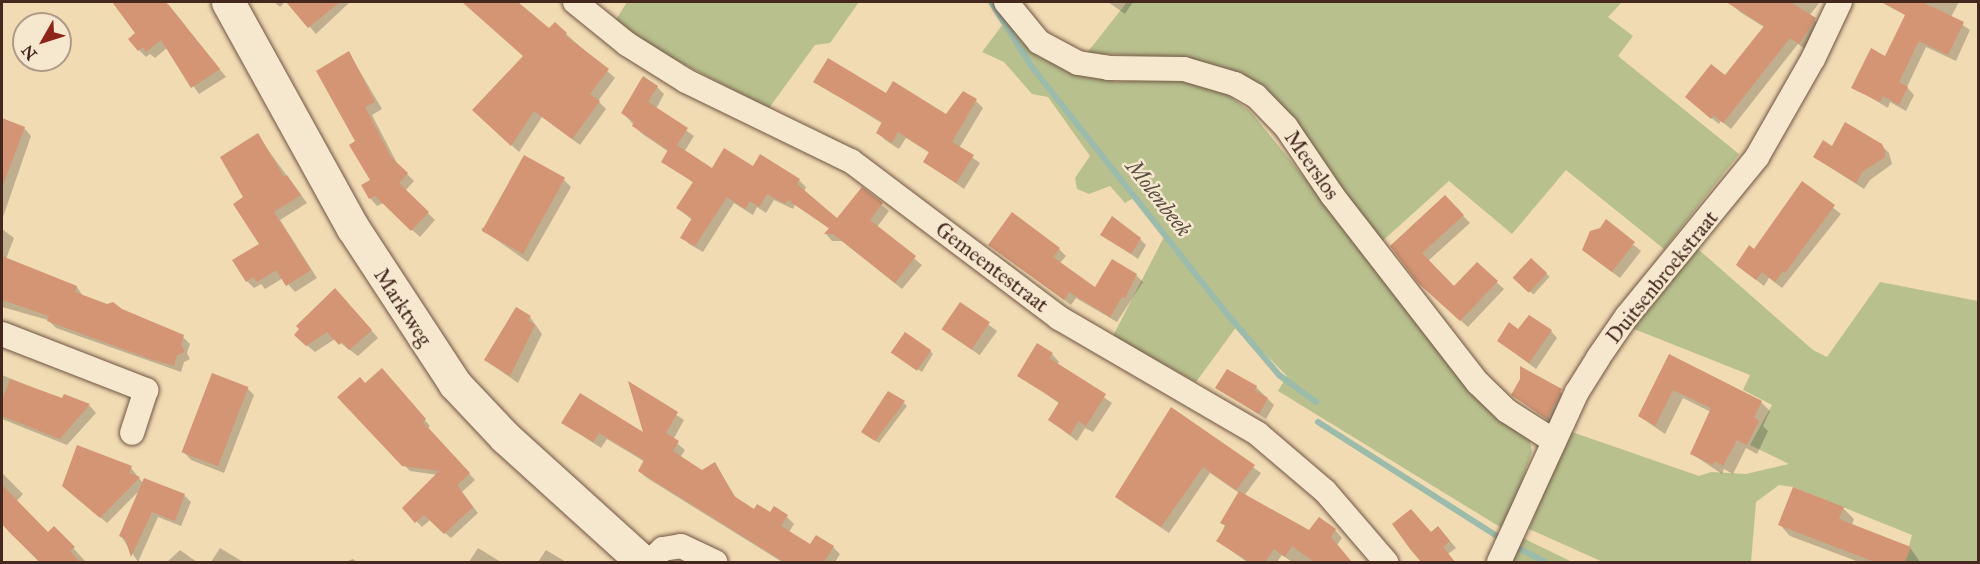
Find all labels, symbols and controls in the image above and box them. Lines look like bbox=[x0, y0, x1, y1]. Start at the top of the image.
north arrow bbox=[12, 12, 72, 72]
text: N bbox=[18, 41, 41, 64]
street label: Meerslos bbox=[1279, 126, 1345, 204]
water label: Molenbeek bbox=[1121, 154, 1197, 242]
street label: Duitsenbroekstraat bbox=[1601, 205, 1723, 349]
street label: Gemeentestraat bbox=[931, 216, 1053, 318]
street label: Marktweg bbox=[369, 263, 437, 351]

